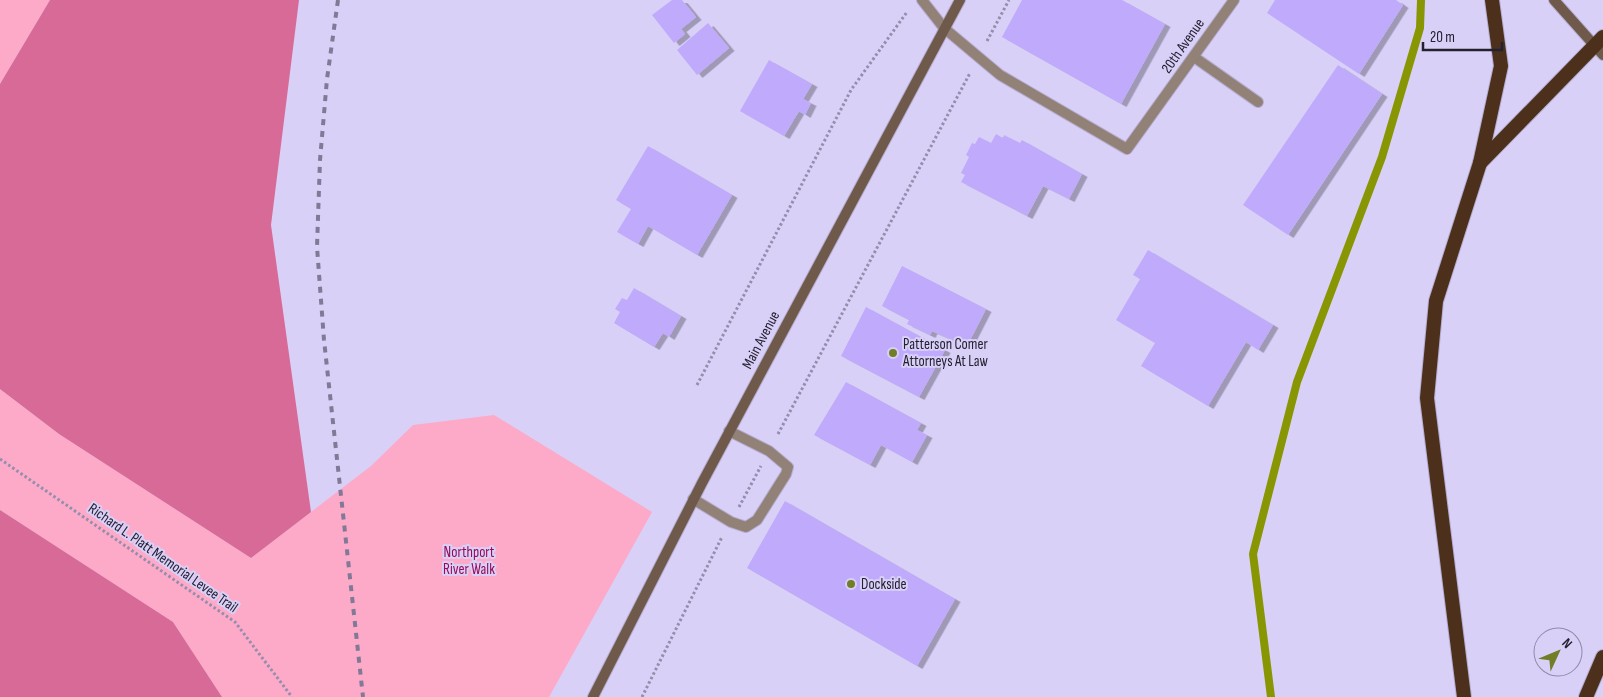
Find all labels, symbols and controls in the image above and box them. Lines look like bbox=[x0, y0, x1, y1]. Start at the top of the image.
street label: 20th Avenue bbox=[1157, 15, 1209, 77]
scale bar bbox=[1423, 20, 1502, 52]
text: 20 m bbox=[1430, 28, 1455, 47]
street label: Main Avenue bbox=[738, 308, 784, 372]
place label: Patterson Comer Attorneys At Law bbox=[902, 335, 989, 371]
marker: Patterson Comer Attorneys At Law bbox=[887, 347, 899, 359]
street label: Richard L. Platt Memorial Levee Trail bbox=[84, 499, 242, 617]
park label: Northport River Walk bbox=[443, 543, 495, 579]
place label: Dockside bbox=[861, 575, 907, 594]
marker: Dockside bbox=[845, 578, 857, 590]
north arrow bbox=[1533, 627, 1583, 677]
text: N bbox=[1558, 635, 1576, 652]

